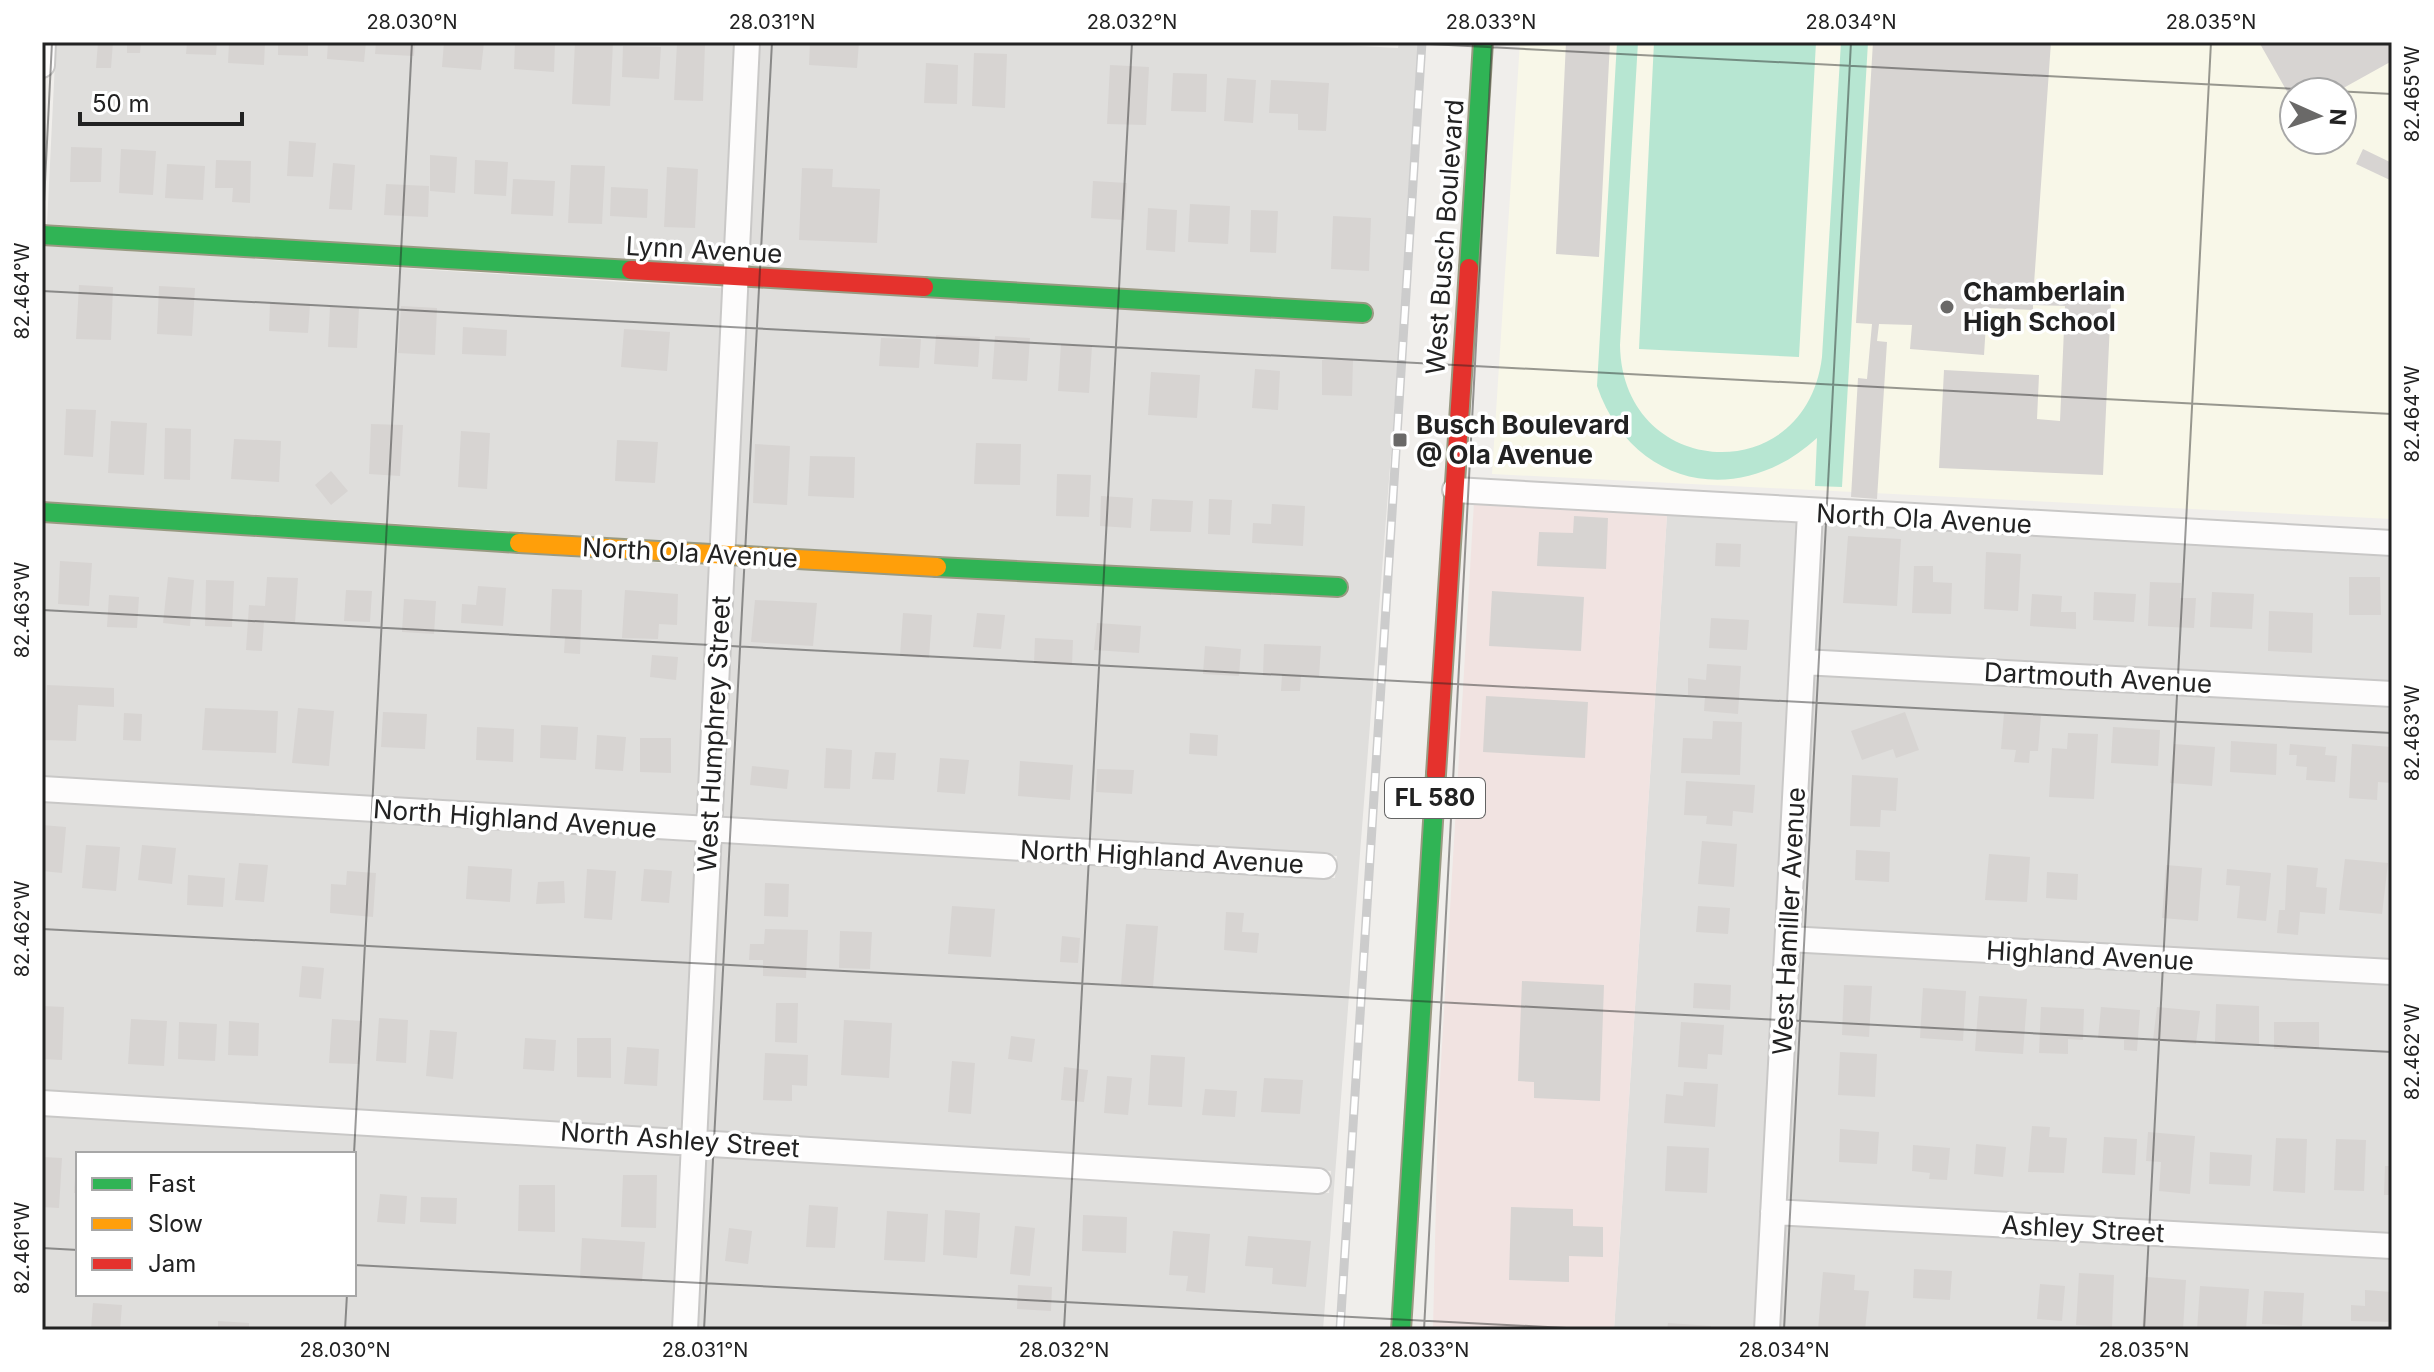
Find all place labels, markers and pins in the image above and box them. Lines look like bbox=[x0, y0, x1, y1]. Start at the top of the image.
place label: Chamberlain High School bbox=[1963, 276, 2126, 337]
marker: Chamberlain High School bbox=[1938, 298, 1956, 316]
place label: Busch Boulevard @ Ola Avenue bbox=[1416, 409, 1630, 470]
marker: Busch Boulevard @ Ola Avenue bbox=[1391, 431, 1409, 449]

